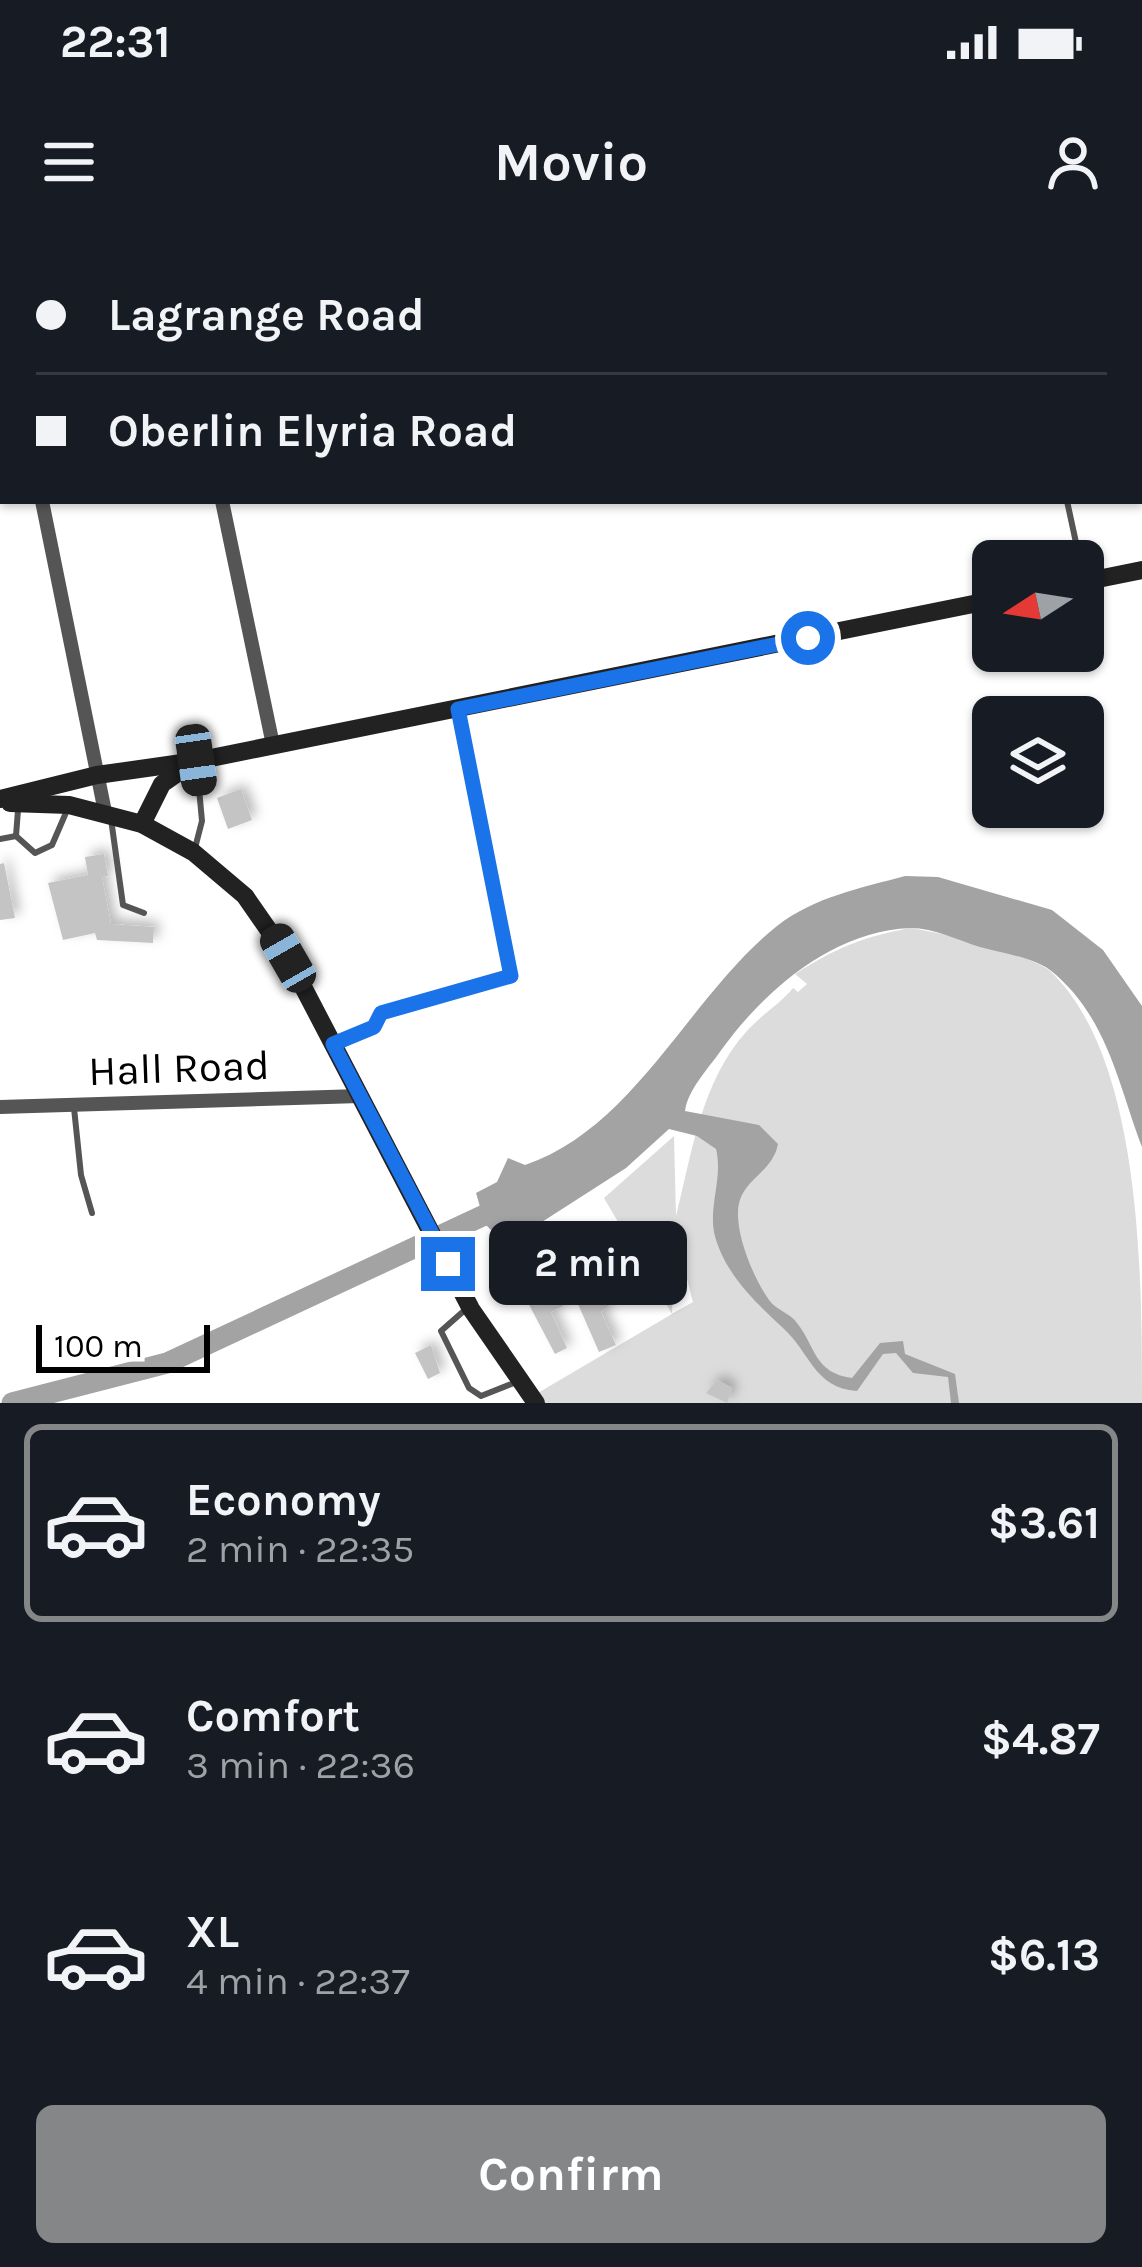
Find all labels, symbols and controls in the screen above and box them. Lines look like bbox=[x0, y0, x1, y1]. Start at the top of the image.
text: 22:31 bbox=[60, 16, 171, 68]
icon: menu bbox=[36, 129, 102, 195]
icon: person bbox=[1040, 129, 1106, 195]
text: Movio bbox=[494, 130, 648, 194]
text: Lagrange Road bbox=[108, 289, 425, 341]
text: Oberlin Elyria Road bbox=[108, 405, 517, 457]
north arrow bbox=[972, 540, 1104, 672]
map controls bbox=[972, 540, 1104, 828]
route start bbox=[781, 611, 835, 665]
button: layers bbox=[972, 696, 1104, 828]
car bbox=[173, 722, 219, 798]
car bbox=[254, 918, 322, 998]
street label: Hall Road bbox=[87, 1040, 271, 1096]
callout: 2 min bbox=[490, 1222, 688, 1306]
route end bbox=[421, 1237, 475, 1291]
text: 2 min bbox=[534, 1240, 642, 1286]
scale bar bbox=[36, 1319, 210, 1372]
text: 100 m bbox=[54, 1327, 143, 1365]
icon: car bbox=[42, 1469, 150, 1577]
text: Economy bbox=[186, 1474, 381, 1526]
text: $3.61 bbox=[988, 1497, 1100, 1549]
text: 2 min · 22:35 bbox=[186, 1526, 414, 1572]
icon: car bbox=[42, 1685, 150, 1793]
text: Comfort bbox=[186, 1690, 360, 1742]
text: $4.87 bbox=[981, 1713, 1100, 1765]
text: 3 min · 22:36 bbox=[186, 1742, 415, 1788]
icon: car bbox=[42, 1901, 150, 2009]
text: XL bbox=[186, 1906, 239, 1958]
text: $6.13 bbox=[988, 1929, 1100, 1981]
text: 4 min · 22:37 bbox=[186, 1958, 410, 2004]
button: Confirm bbox=[36, 2105, 1106, 2243]

